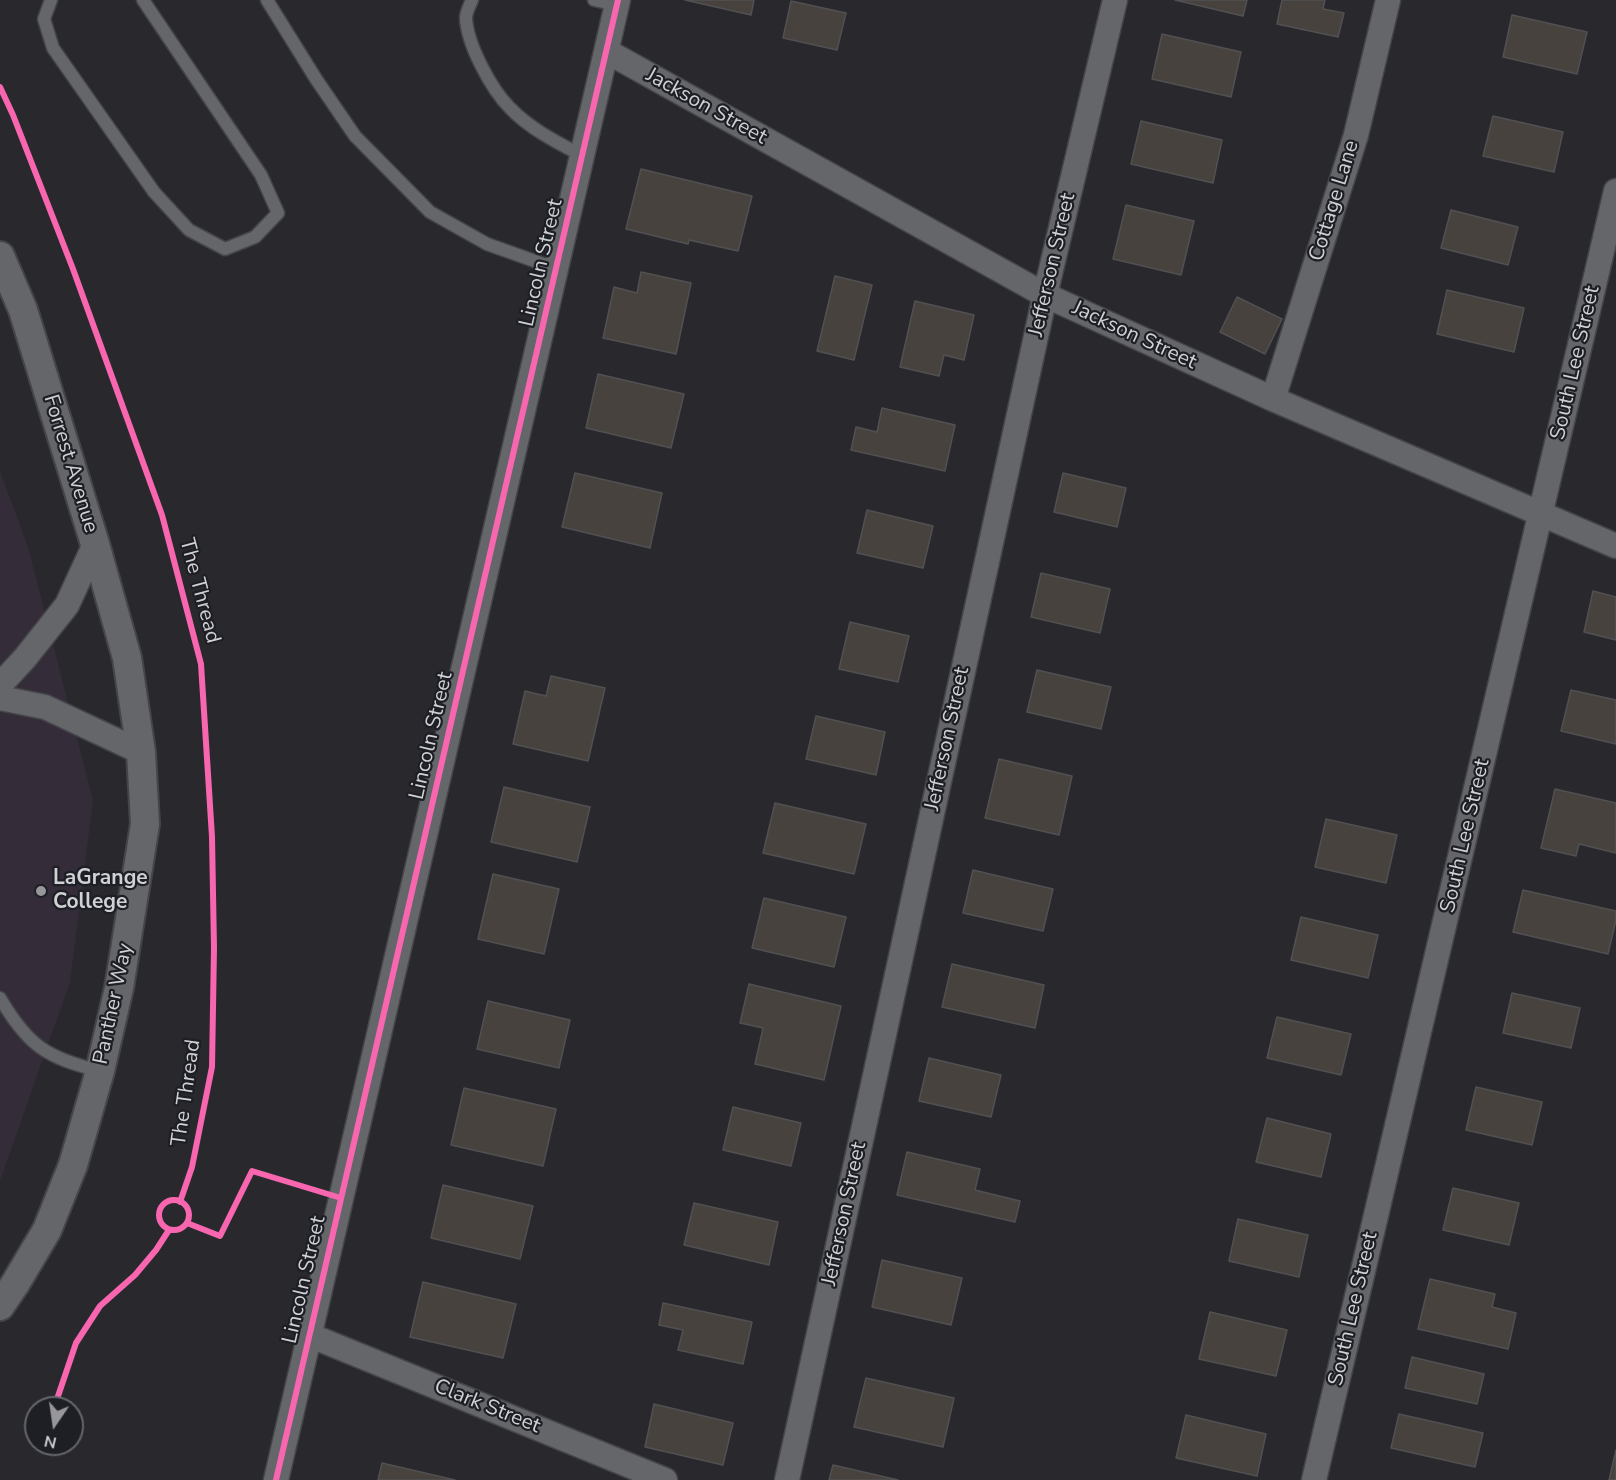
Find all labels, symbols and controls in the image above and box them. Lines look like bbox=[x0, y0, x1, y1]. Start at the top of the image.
street label: Jackson Street bbox=[641, 63, 771, 151]
street label: Cottage Lane bbox=[1305, 138, 1365, 264]
street label: Jefferson Street bbox=[1024, 191, 1082, 339]
street label: Lincoln Street bbox=[515, 197, 569, 329]
street label: South Lee Street bbox=[1546, 283, 1606, 443]
street label: Jackson Street bbox=[1068, 296, 1200, 376]
street label: Forrest Avenue bbox=[37, 392, 103, 536]
street label: The Thread bbox=[173, 536, 225, 646]
street label: Jefferson Street bbox=[920, 665, 976, 813]
street label: Lincoln Street bbox=[405, 670, 459, 802]
street label: South Lee Street bbox=[1436, 756, 1496, 916]
place label: LaGrange College bbox=[53, 866, 148, 916]
marker: LaGrange College bbox=[34, 884, 48, 898]
street label: Panther Way bbox=[89, 941, 139, 1067]
street label: The Thread bbox=[167, 1038, 207, 1148]
street label: Jefferson Street bbox=[817, 1140, 873, 1288]
street label: Lincoln Street bbox=[278, 1214, 332, 1346]
street label: South Lee Street bbox=[1324, 1229, 1384, 1389]
street label: Clark Street bbox=[430, 1374, 544, 1440]
north arrow bbox=[24, 1396, 84, 1456]
text: N bbox=[42, 1430, 59, 1454]

